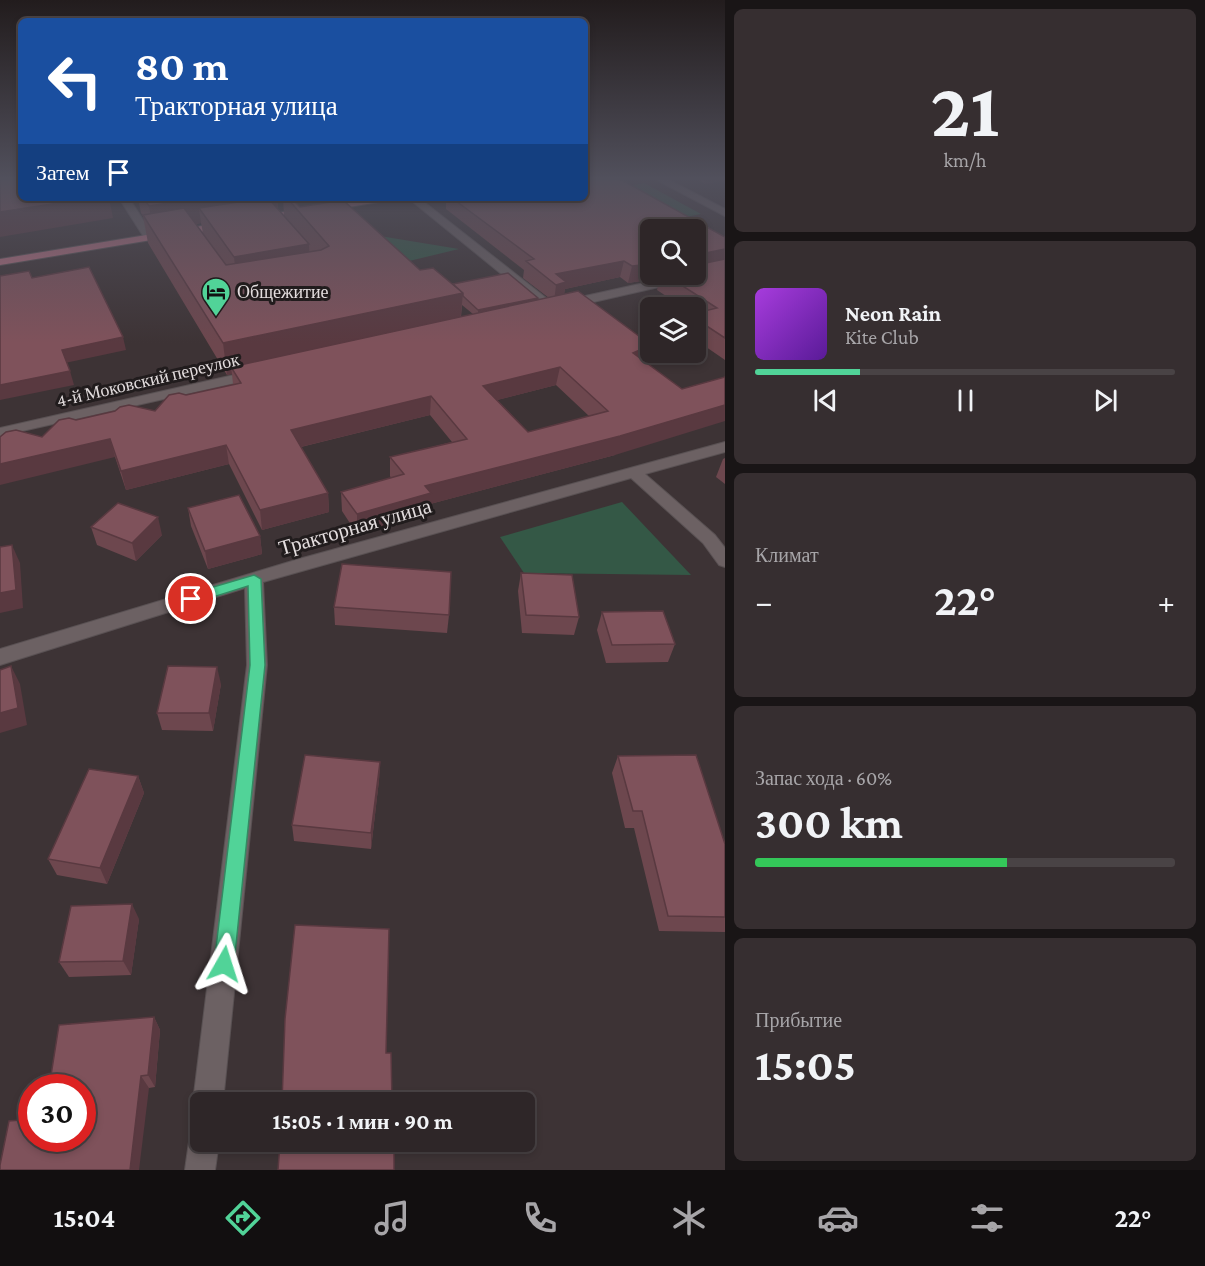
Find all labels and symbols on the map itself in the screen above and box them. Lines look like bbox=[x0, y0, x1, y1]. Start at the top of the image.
hotel icon: Общежитие bbox=[200, 276, 232, 318]
place label: Общежитие bbox=[237, 282, 329, 302]
street label: 4-й Моковский переулок bbox=[55, 349, 242, 411]
street label: Тракторная улица bbox=[276, 494, 435, 560]
pin bbox=[165, 573, 216, 624]
position arrow bbox=[192, 932, 256, 996]
speed limit sign: 30 bbox=[18, 1074, 96, 1152]

